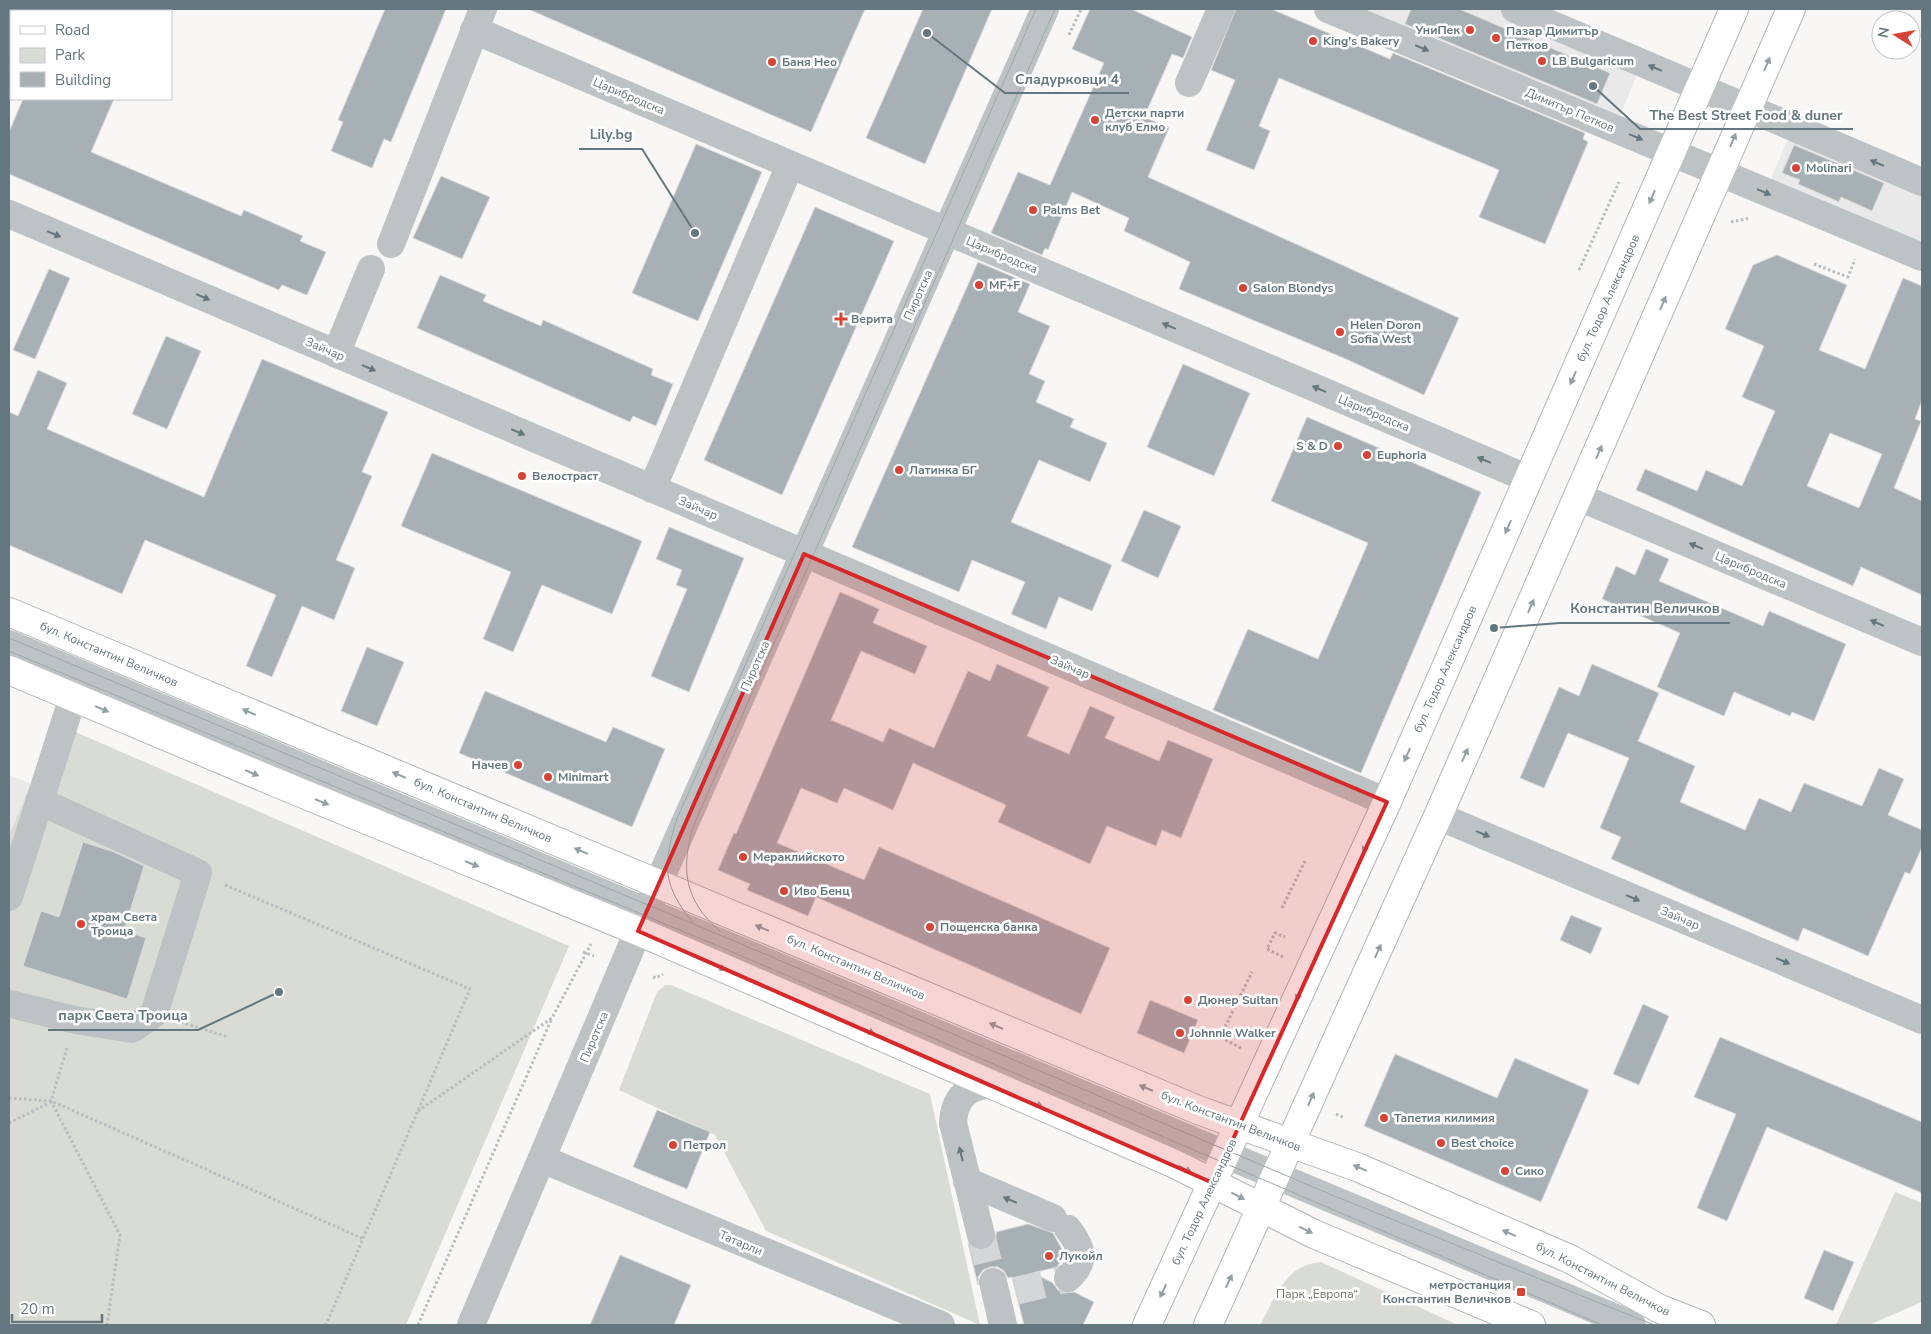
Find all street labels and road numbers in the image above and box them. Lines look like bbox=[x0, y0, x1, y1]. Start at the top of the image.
street label: Царибродска bbox=[591, 74, 667, 118]
street label: Димитър Петков bbox=[1523, 84, 1617, 136]
street label: бул. Тодор Александров bbox=[1573, 231, 1644, 364]
street label: Царибродска bbox=[964, 233, 1040, 277]
street label: Пиротска bbox=[900, 267, 936, 323]
street label: Зайчар bbox=[303, 334, 347, 364]
street label: Царибродска bbox=[1336, 391, 1412, 435]
street label: Зайчар bbox=[676, 493, 720, 523]
street label: Царибродска bbox=[1713, 548, 1789, 592]
street label: бул. Тодор Александров bbox=[1410, 602, 1481, 735]
street label: бул. Константин Величков bbox=[37, 618, 181, 691]
street label: Пиротска bbox=[737, 638, 773, 694]
street label: Зайчар bbox=[1048, 652, 1092, 682]
street label: бул. Константин Величков bbox=[411, 774, 555, 847]
street label: Зайчар bbox=[1658, 903, 1702, 933]
street label: бул. Константин Величков bbox=[784, 931, 928, 1004]
street label: Пиротска bbox=[576, 1009, 612, 1065]
street label: бул. Константин Величков bbox=[1159, 1087, 1304, 1155]
street label: бул. Тодор Александров bbox=[1168, 1136, 1241, 1268]
street label: Татарли bbox=[717, 1227, 765, 1259]
street label: бул. Константин Величков bbox=[1533, 1238, 1673, 1320]

